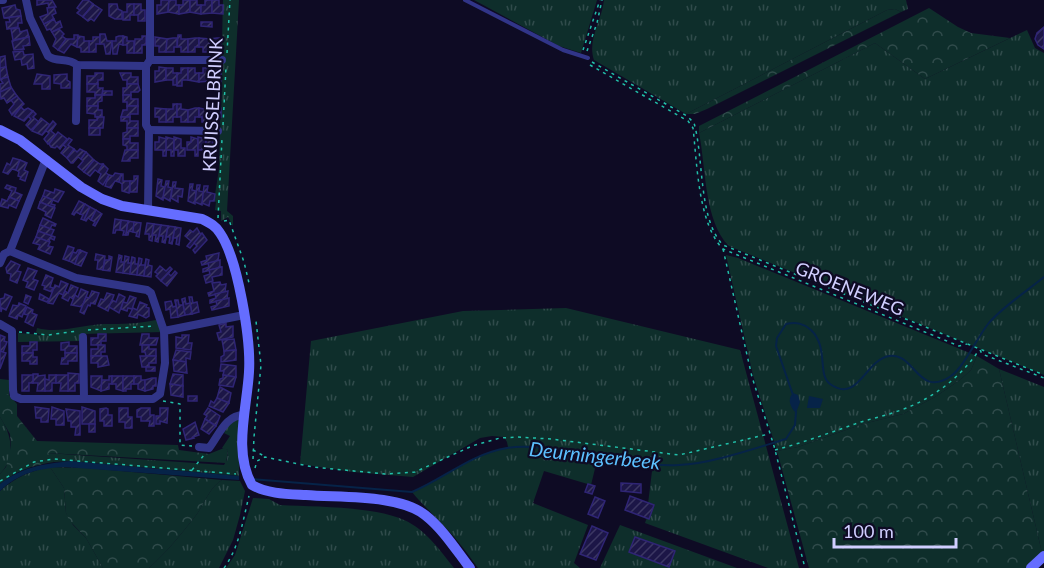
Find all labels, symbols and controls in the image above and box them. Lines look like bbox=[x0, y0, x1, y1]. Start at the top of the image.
street label: KRUISSELBRINK bbox=[198, 37, 227, 173]
street label: GROENEWEG bbox=[792, 256, 908, 320]
water label: Deurningerbeek bbox=[528, 436, 662, 474]
scale bar bbox=[834, 511, 956, 549]
text: 100 m bbox=[843, 520, 894, 542]

